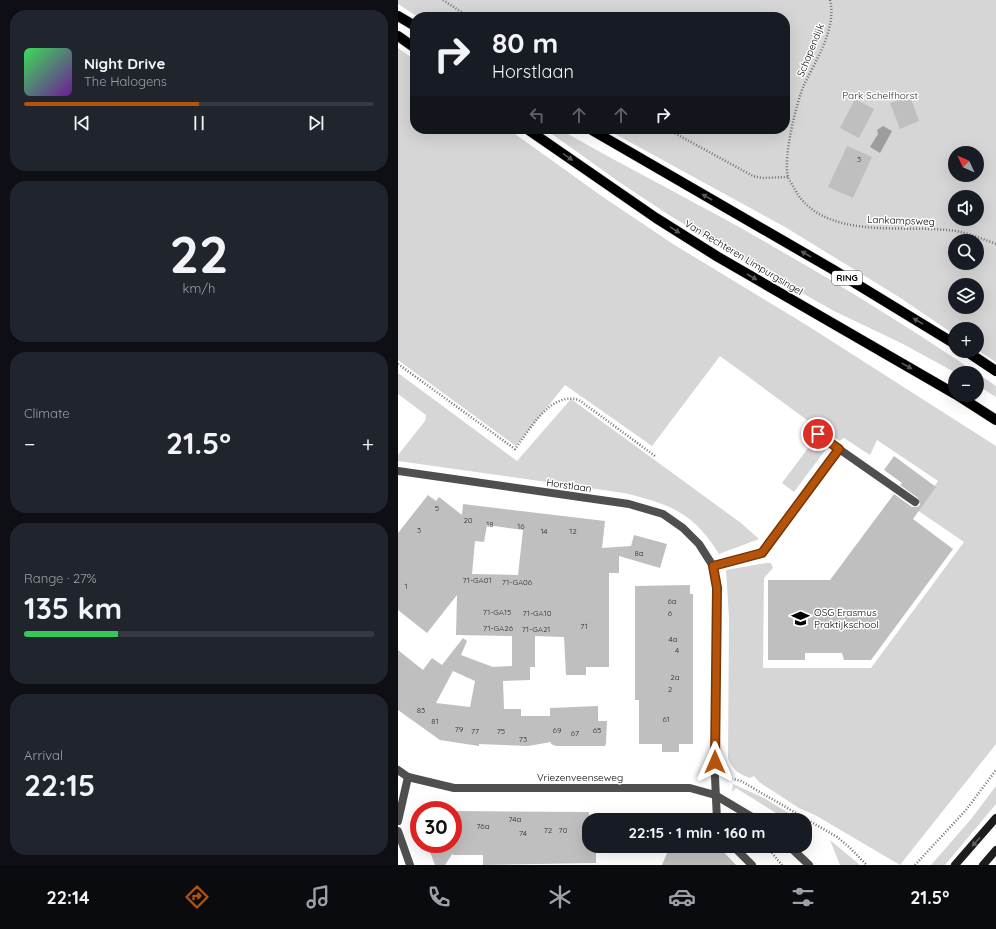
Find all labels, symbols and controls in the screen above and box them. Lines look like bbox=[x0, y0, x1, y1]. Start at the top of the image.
street label: Schapendijk bbox=[794, 22, 827, 79]
text: 80 m bbox=[492, 25, 558, 60]
icon: right bbox=[426, 28, 478, 80]
text: Night Drive bbox=[84, 54, 165, 73]
text: Horstlaan bbox=[492, 60, 574, 83]
text: The Halogens bbox=[84, 73, 167, 89]
park label: Park Schelfhorst bbox=[842, 89, 918, 102]
icon: left bbox=[526, 104, 548, 126]
icon: ahead bbox=[568, 104, 590, 126]
icon: ahead bbox=[610, 104, 632, 126]
icon: right bbox=[652, 104, 674, 126]
icon: previous bbox=[71, 112, 93, 134]
icon: pause bbox=[188, 112, 210, 134]
icon: next bbox=[305, 112, 327, 134]
north arrow bbox=[948, 146, 984, 182]
map controls bbox=[948, 146, 984, 402]
one-way arrow bbox=[563, 153, 573, 161]
house number: 3 bbox=[857, 154, 861, 164]
button: sound bbox=[948, 190, 984, 226]
one-way arrow bbox=[701, 193, 713, 200]
street label: Lankampsweg bbox=[867, 213, 935, 228]
street label: Van Rechteren Limpurgsingel bbox=[682, 217, 805, 298]
text: 22 bbox=[169, 221, 229, 286]
one-way arrow bbox=[670, 227, 681, 234]
button: search bbox=[948, 234, 984, 270]
one-way arrow bbox=[800, 251, 812, 258]
road number: RING bbox=[832, 271, 862, 285]
one-way arrow bbox=[746, 273, 758, 280]
button: layers bbox=[948, 278, 984, 314]
text: km/h bbox=[183, 280, 215, 296]
one-way arrow bbox=[913, 317, 923, 325]
button: + bbox=[948, 322, 984, 358]
one-way arrow bbox=[902, 362, 913, 369]
button: − bbox=[948, 366, 984, 402]
text: Climate bbox=[24, 405, 70, 421]
pin bbox=[801, 417, 835, 451]
icon: arrive bbox=[807, 423, 829, 445]
text: 21.5° bbox=[166, 424, 231, 462]
text: − bbox=[24, 430, 35, 458]
text: + bbox=[362, 430, 374, 458]
street label: Horstlaan bbox=[546, 476, 592, 495]
house number: 5 bbox=[435, 503, 439, 513]
house number: 20 bbox=[463, 515, 473, 525]
house number: 18 bbox=[486, 519, 494, 529]
house number: 16 bbox=[517, 521, 525, 531]
house number: 3 bbox=[417, 525, 421, 535]
house number: 14 bbox=[540, 526, 548, 536]
house number: 12 bbox=[569, 526, 577, 536]
house number: 8a bbox=[634, 548, 644, 558]
text: Range · 27% bbox=[24, 570, 97, 586]
house number: 71-GA01 bbox=[462, 575, 492, 585]
house number: 71-GA06 bbox=[502, 577, 533, 587]
house number: 1 bbox=[405, 581, 408, 591]
text: 135 km bbox=[24, 589, 122, 627]
house number: 6a bbox=[667, 596, 677, 606]
place label: OSG Erasmus Praktijkschool bbox=[814, 606, 879, 631]
house number: 71-GA15 bbox=[483, 607, 511, 617]
house number: 71-GA10 bbox=[522, 608, 552, 618]
house number: 6 bbox=[668, 608, 673, 618]
school or university icon: OSG Erasmus Praktijkschool bbox=[791, 608, 811, 628]
house number: 71 bbox=[580, 621, 588, 631]
house number: 71-GA26 bbox=[483, 623, 514, 633]
house number: 71-GA21 bbox=[522, 624, 550, 634]
house number: 4a bbox=[668, 634, 678, 644]
house number: 4 bbox=[675, 645, 679, 655]
house number: 2a bbox=[670, 672, 680, 682]
house number: 2 bbox=[668, 684, 673, 694]
house number: 83 bbox=[417, 705, 425, 715]
house number: 61 bbox=[662, 714, 670, 724]
house number: 81 bbox=[431, 716, 439, 726]
house number: 79 bbox=[455, 724, 464, 734]
house number: 69 bbox=[553, 725, 562, 735]
house number: 65 bbox=[593, 725, 601, 735]
house number: 77 bbox=[471, 726, 479, 736]
house number: 75 bbox=[497, 726, 505, 736]
house number: 67 bbox=[571, 728, 579, 738]
house number: 73 bbox=[519, 734, 527, 744]
position arrow bbox=[694, 741, 736, 783]
text: Arrival bbox=[24, 747, 63, 763]
text: 22:15 bbox=[24, 766, 95, 804]
street label: Vriezenveenseweg bbox=[537, 771, 623, 784]
speed limit sign: 30 bbox=[410, 801, 462, 853]
house number: 74a bbox=[509, 814, 522, 824]
house number: 76a bbox=[476, 821, 490, 831]
text: 22:15 · 1 min · 160 m bbox=[629, 823, 765, 842]
house number: 72 bbox=[544, 825, 553, 835]
house number: 70 bbox=[559, 825, 568, 835]
house number: 74 bbox=[519, 828, 527, 838]
one-way arrow bbox=[972, 837, 981, 847]
icon: directions bbox=[183, 883, 211, 911]
icon: music bbox=[304, 883, 332, 911]
icon: phone bbox=[425, 883, 453, 911]
icon: climate bbox=[546, 883, 574, 911]
icon: car bbox=[668, 883, 696, 911]
icon: filters bbox=[789, 883, 817, 911]
text: 22:14 bbox=[47, 886, 90, 909]
text: 21.5° bbox=[910, 886, 949, 909]

